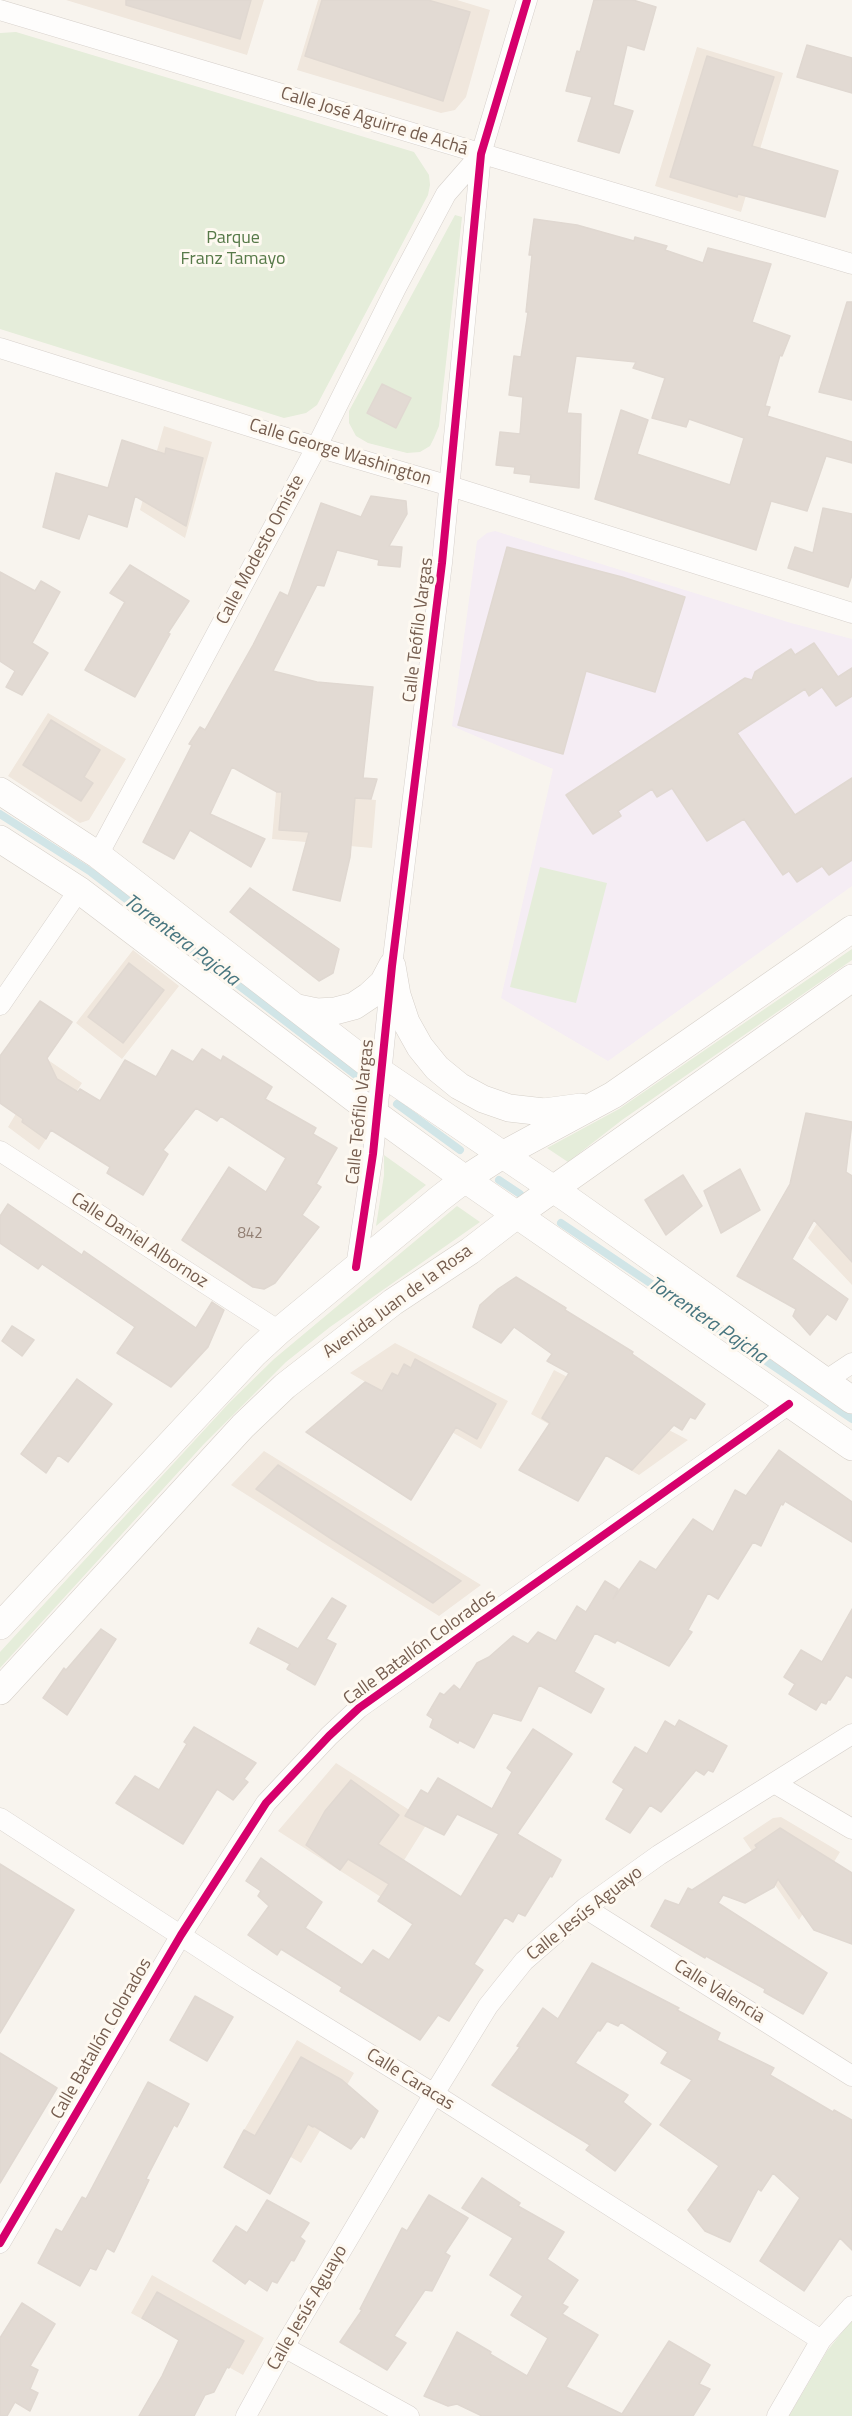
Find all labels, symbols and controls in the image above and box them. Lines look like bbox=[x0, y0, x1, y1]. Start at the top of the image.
street label: Calle José Aguirre de Achá bbox=[278, 83, 470, 161]
park label: Parque Franz Tamayo bbox=[180, 228, 286, 270]
street label: Calle George Washington bbox=[246, 415, 434, 491]
street label: Calle Modesto Omiste bbox=[212, 472, 310, 628]
street label: Calle Teófilo Vargas bbox=[399, 556, 439, 704]
water label: Torrentera Pajcha bbox=[119, 890, 243, 992]
street label: Calle Teófilo Vargas bbox=[343, 1038, 379, 1186]
street label: Calle Daniel Albornoz bbox=[66, 1189, 212, 1293]
house number: 842 bbox=[237, 1225, 263, 1243]
street label: Avenida Juan de la Rosa bbox=[319, 1241, 477, 1363]
water label: Torrentera Pajcha bbox=[643, 1272, 771, 1370]
street label: Calle Batallón Colorados bbox=[340, 1586, 500, 1710]
street label: Calle Jesús Aguayo bbox=[523, 1862, 647, 1966]
street label: Calle Batallón Colorados bbox=[47, 1955, 157, 2123]
street label: Calle Valencia bbox=[670, 1956, 768, 2028]
street label: Calle Caracas bbox=[362, 2044, 458, 2116]
street label: Calle Jesús Aguayo bbox=[263, 2242, 353, 2374]

